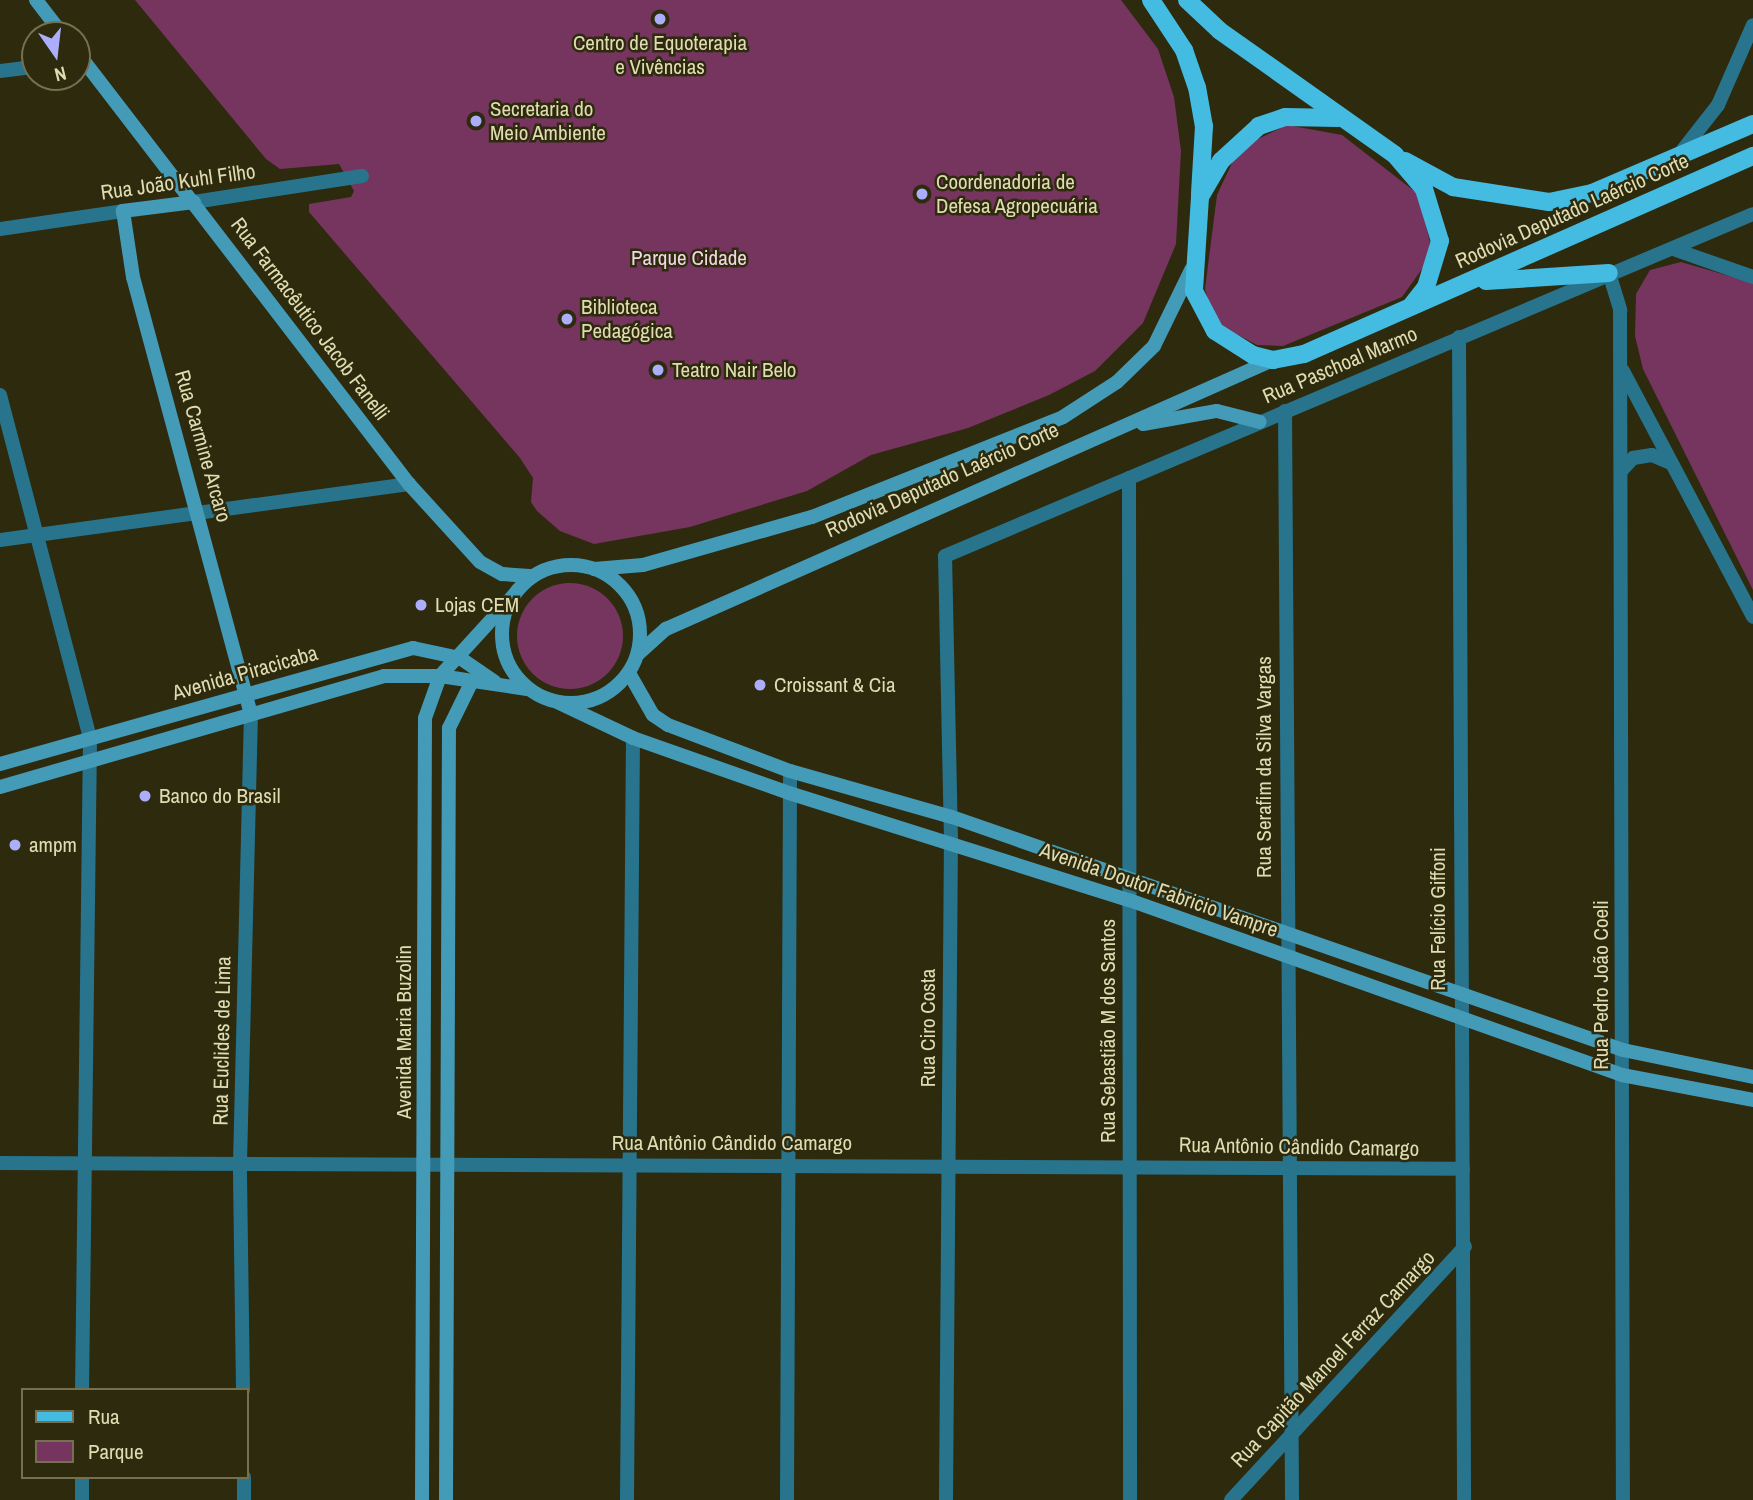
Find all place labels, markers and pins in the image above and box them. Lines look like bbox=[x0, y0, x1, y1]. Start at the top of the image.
marker: Centro de Equoterapia e Vivências bbox=[652, 11, 668, 27]
place label: Centro de Equoterapia e Vivências bbox=[573, 30, 747, 80]
place label: Secretaria do Meio Ambiente bbox=[490, 96, 607, 146]
marker: Secretaria do Meio Ambiente bbox=[468, 113, 484, 129]
place label: Coordenadoria de Defesa Agropecuária bbox=[936, 169, 1099, 219]
marker: Coordenadoria de Defesa Agropecuária bbox=[914, 186, 930, 202]
place label: Biblioteca Pedagógica bbox=[581, 294, 673, 344]
marker: Biblioteca Pedagógica bbox=[559, 311, 575, 327]
place label: Teatro Nair Belo bbox=[672, 357, 796, 383]
marker: Teatro Nair Belo bbox=[650, 362, 666, 378]
place label: Lojas CEM bbox=[435, 592, 519, 618]
marker: Lojas CEM bbox=[413, 597, 429, 613]
place label: Croissant & Cia bbox=[774, 672, 896, 698]
marker: Croissant & Cia bbox=[752, 677, 768, 693]
place label: Banco do Brasil bbox=[159, 783, 281, 809]
marker: Banco do Brasil bbox=[137, 788, 153, 804]
place label: ampm bbox=[29, 832, 77, 858]
marker: ampm bbox=[7, 837, 23, 853]

